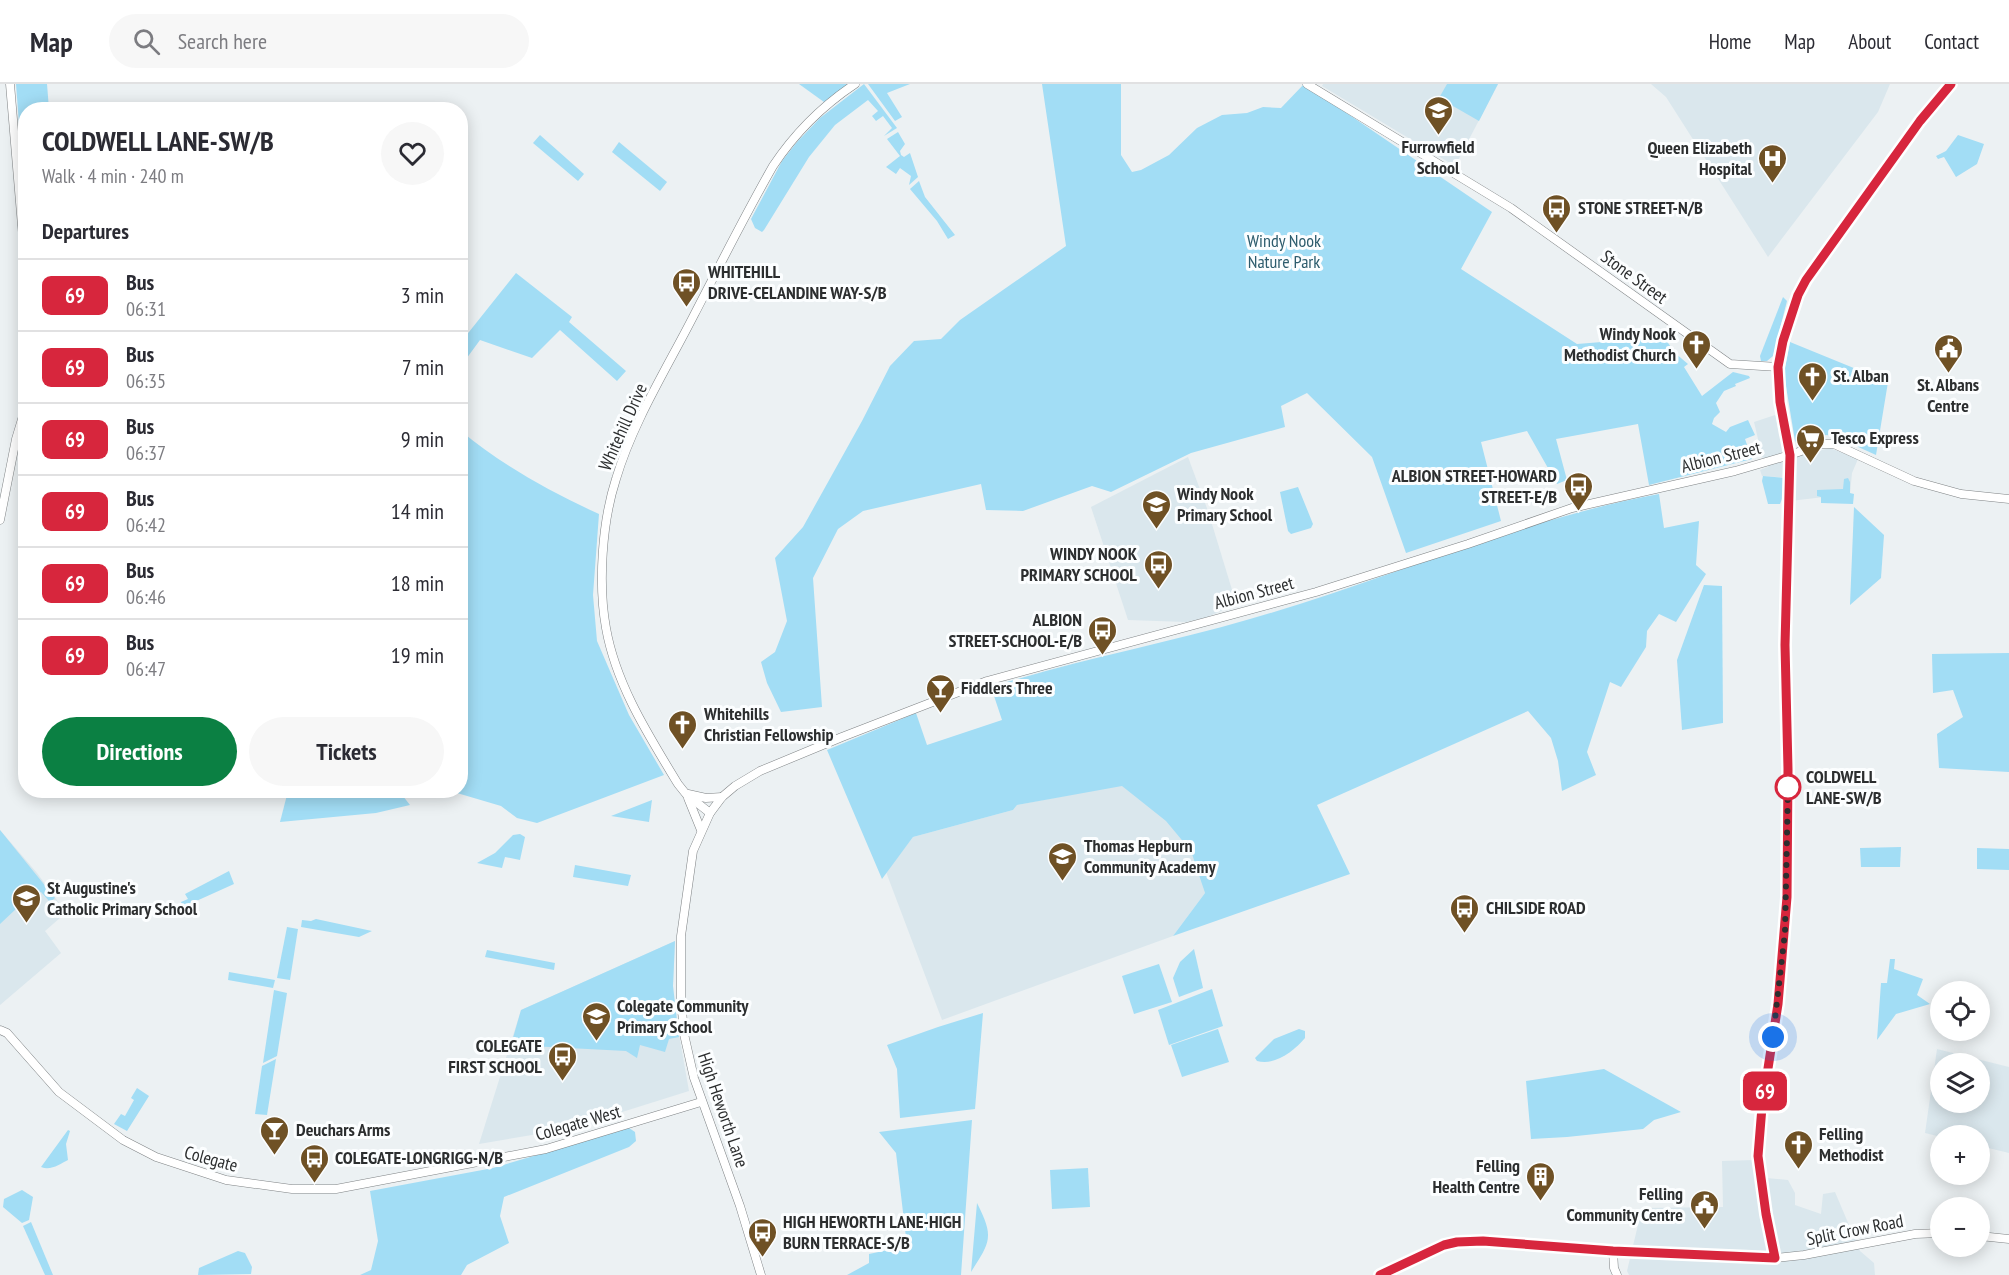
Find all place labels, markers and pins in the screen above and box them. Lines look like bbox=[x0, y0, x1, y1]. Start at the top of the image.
school or university icon: Furrowfield School bbox=[1422, 94, 1454, 136]
place label: Furrowfield School bbox=[1401, 135, 1475, 179]
place label: Queen Elizabeth Hospital bbox=[1647, 136, 1753, 180]
hospital icon: Queen Elizabeth Hospital bbox=[1757, 142, 1789, 184]
bus stop icon: STONE STREET-N/B bbox=[1541, 192, 1573, 234]
place label: STONE STREET-N/B bbox=[1578, 196, 1703, 219]
place label: WHITEHILL DRIVE-CELANDINE WAY-S/B bbox=[707, 260, 887, 304]
bus stop icon: WHITEHILL DRIVE-CELANDINE WAY-S/B bbox=[671, 266, 703, 308]
place label: Windy Nook Methodist Church bbox=[1564, 322, 1677, 366]
church icon: Windy Nook Methodist Church bbox=[1681, 328, 1713, 370]
public building icon: St. Albans Centre bbox=[1932, 332, 1964, 374]
church icon: St. Alban bbox=[1796, 360, 1828, 402]
place label: St. Alban bbox=[1833, 364, 1889, 387]
place label: St. Albans Centre bbox=[1917, 373, 1979, 417]
supermarket icon: Tesco Express bbox=[1794, 422, 1826, 464]
place label: Tesco Express bbox=[1831, 426, 1919, 449]
place label: ALBION STREET-HOWARD STREET-E/B bbox=[1391, 464, 1557, 508]
bus stop icon: ALBION STREET-HOWARD STREET-E/B bbox=[1562, 470, 1594, 512]
place label: Windy Nook Primary School bbox=[1176, 482, 1273, 526]
school or university icon: Windy Nook Primary School bbox=[1140, 488, 1172, 530]
place label: WINDY NOOK PRIMARY SCHOOL bbox=[1021, 542, 1138, 586]
bus stop icon: WINDY NOOK PRIMARY SCHOOL bbox=[1142, 548, 1174, 590]
place label: ALBION STREET-SCHOOL-E/B bbox=[949, 608, 1082, 652]
bus stop icon: ALBION STREET-SCHOOL-E/B bbox=[1087, 614, 1119, 656]
bar icon: Fiddlers Three bbox=[924, 672, 956, 714]
place label: Fiddlers Three bbox=[961, 676, 1053, 699]
place label: Whitehills Christian Fellowship bbox=[703, 702, 834, 746]
church icon: Whitehills Christian Fellowship bbox=[667, 708, 699, 750]
place label: COLDWELL LANE-SW/B bbox=[1806, 765, 1882, 809]
marker: COLDWELL LANE-SW/B bbox=[1775, 774, 1801, 800]
place label: Thomas Hepburn Community Academy bbox=[1084, 834, 1216, 878]
school or university icon: Thomas Hepburn Community Academy bbox=[1047, 840, 1079, 882]
place label: St Augustine's Catholic Primary School bbox=[47, 876, 198, 920]
school or university icon: St Augustine's Catholic Primary School bbox=[10, 882, 42, 924]
bus stop icon: CHILSIDE ROAD bbox=[1449, 892, 1481, 934]
place label: CHILSIDE ROAD bbox=[1486, 896, 1586, 919]
place label: Colegate Community Primary School bbox=[617, 994, 749, 1038]
school or university icon: Colegate Community Primary School bbox=[580, 1000, 612, 1042]
place label: COLEGATE FIRST SCHOOL bbox=[448, 1034, 542, 1078]
bus stop icon: COLEGATE FIRST SCHOOL bbox=[547, 1040, 579, 1082]
bar icon: Deuchars Arms bbox=[259, 1114, 291, 1156]
place label: Deuchars Arms bbox=[296, 1118, 390, 1141]
place label: Felling Methodist bbox=[1819, 1122, 1884, 1166]
church icon: Felling Methodist bbox=[1782, 1128, 1814, 1170]
bus stop icon: COLEGATE-LONGRIGG-N/B bbox=[298, 1142, 330, 1184]
place label: COLEGATE-LONGRIGG-N/B bbox=[335, 1146, 503, 1169]
place label: Felling Health Centre bbox=[1432, 1154, 1520, 1198]
building icon: Felling Health Centre bbox=[1525, 1160, 1557, 1202]
place label: Felling Community Centre bbox=[1567, 1182, 1683, 1226]
public building icon: Felling Community Centre bbox=[1688, 1188, 1720, 1230]
place label: HIGH HEWORTH LANE-HIGH BURN TERRACE-S/B bbox=[783, 1210, 961, 1254]
bus stop icon: HIGH HEWORTH LANE-HIGH BURN TERRACE-S/B bbox=[746, 1216, 778, 1258]

